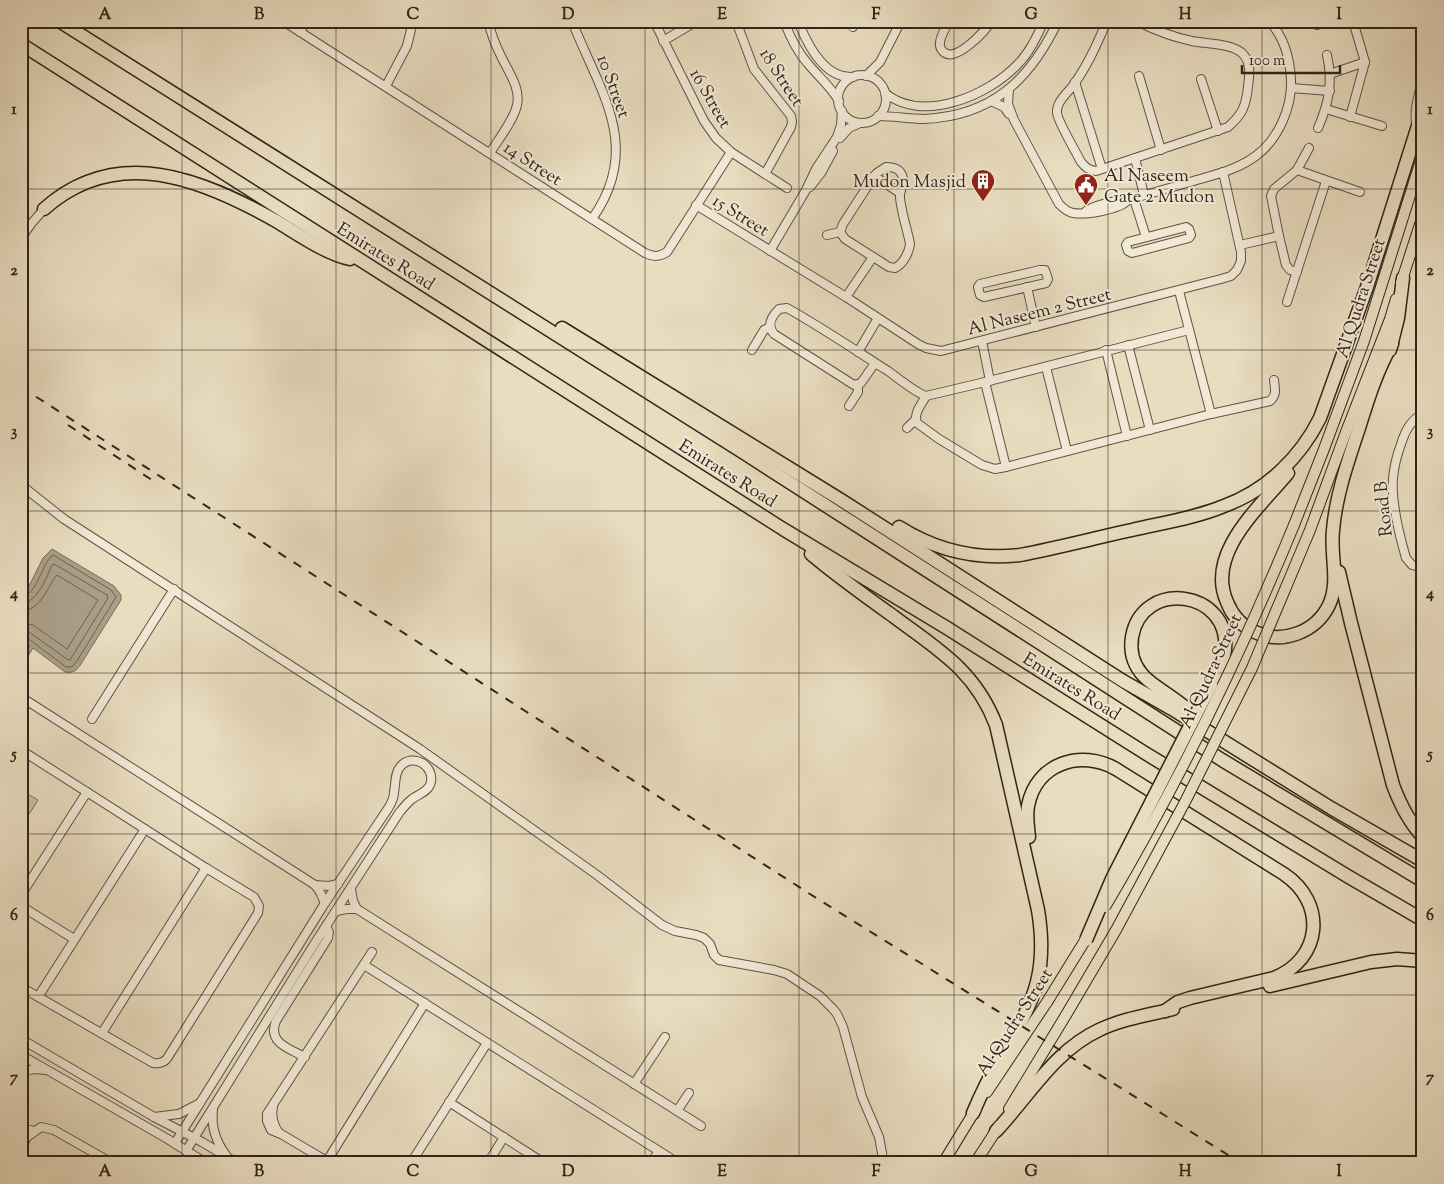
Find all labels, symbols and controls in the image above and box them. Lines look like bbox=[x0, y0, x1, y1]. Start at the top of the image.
text: A bbox=[99, 4, 112, 27]
text: B bbox=[254, 4, 264, 27]
text: C bbox=[407, 4, 420, 27]
text: D bbox=[562, 4, 575, 27]
text: E bbox=[717, 4, 727, 27]
text: F bbox=[872, 4, 881, 27]
text: G bbox=[1024, 4, 1038, 27]
text: H bbox=[1179, 4, 1192, 27]
text: I bbox=[1336, 4, 1342, 27]
scale bar bbox=[1242, 42, 1339, 74]
street label: 18 Street bbox=[752, 44, 809, 113]
street label: 10 Street bbox=[589, 51, 636, 122]
text: 100 m bbox=[1249, 51, 1286, 72]
street label: 16 Street bbox=[682, 64, 737, 134]
text: 1 bbox=[11, 99, 17, 122]
text: 1 bbox=[1427, 99, 1433, 122]
street label: 14 Street bbox=[497, 136, 566, 193]
place label: Al Naseem Gate 2 Mudon bbox=[1104, 164, 1215, 211]
building icon: Mudon Masjid bbox=[970, 168, 996, 202]
place label: Mudon Masjid bbox=[853, 170, 966, 196]
public building icon: Al Naseem Gate 2 Mudon bbox=[1073, 172, 1099, 206]
street label: 15 Street bbox=[707, 189, 773, 244]
street label: Emirates Road bbox=[331, 217, 439, 298]
street label: Al Qudra Street bbox=[1330, 235, 1393, 362]
text: 2 bbox=[10, 260, 18, 283]
text: 2 bbox=[1426, 260, 1434, 283]
street label: Al Naseem 2 Street bbox=[965, 283, 1114, 343]
text: 3 bbox=[11, 421, 18, 444]
text: 3 bbox=[1427, 421, 1434, 444]
street label: Emirates Road bbox=[673, 434, 781, 515]
street label: Road B bbox=[1369, 480, 1401, 538]
text: 4 bbox=[9, 583, 18, 606]
text: 4 bbox=[1425, 583, 1434, 606]
street label: Al Qudra Street bbox=[1174, 610, 1250, 734]
street label: Emirates Road bbox=[1017, 647, 1125, 728]
text: 5 bbox=[9, 744, 17, 767]
text: 5 bbox=[1425, 744, 1433, 767]
text: 6 bbox=[10, 905, 18, 928]
text: 6 bbox=[1426, 905, 1434, 928]
street label: Al Qudra Street bbox=[971, 964, 1060, 1082]
text: 7 bbox=[10, 1067, 19, 1090]
text: 7 bbox=[1426, 1067, 1435, 1090]
text: A bbox=[99, 1161, 112, 1184]
text: B bbox=[254, 1161, 264, 1184]
text: C bbox=[407, 1161, 420, 1184]
text: D bbox=[562, 1161, 575, 1184]
text: E bbox=[717, 1161, 727, 1184]
text: F bbox=[872, 1161, 881, 1184]
text: G bbox=[1024, 1161, 1038, 1184]
text: H bbox=[1179, 1161, 1192, 1184]
text: I bbox=[1336, 1161, 1342, 1184]

